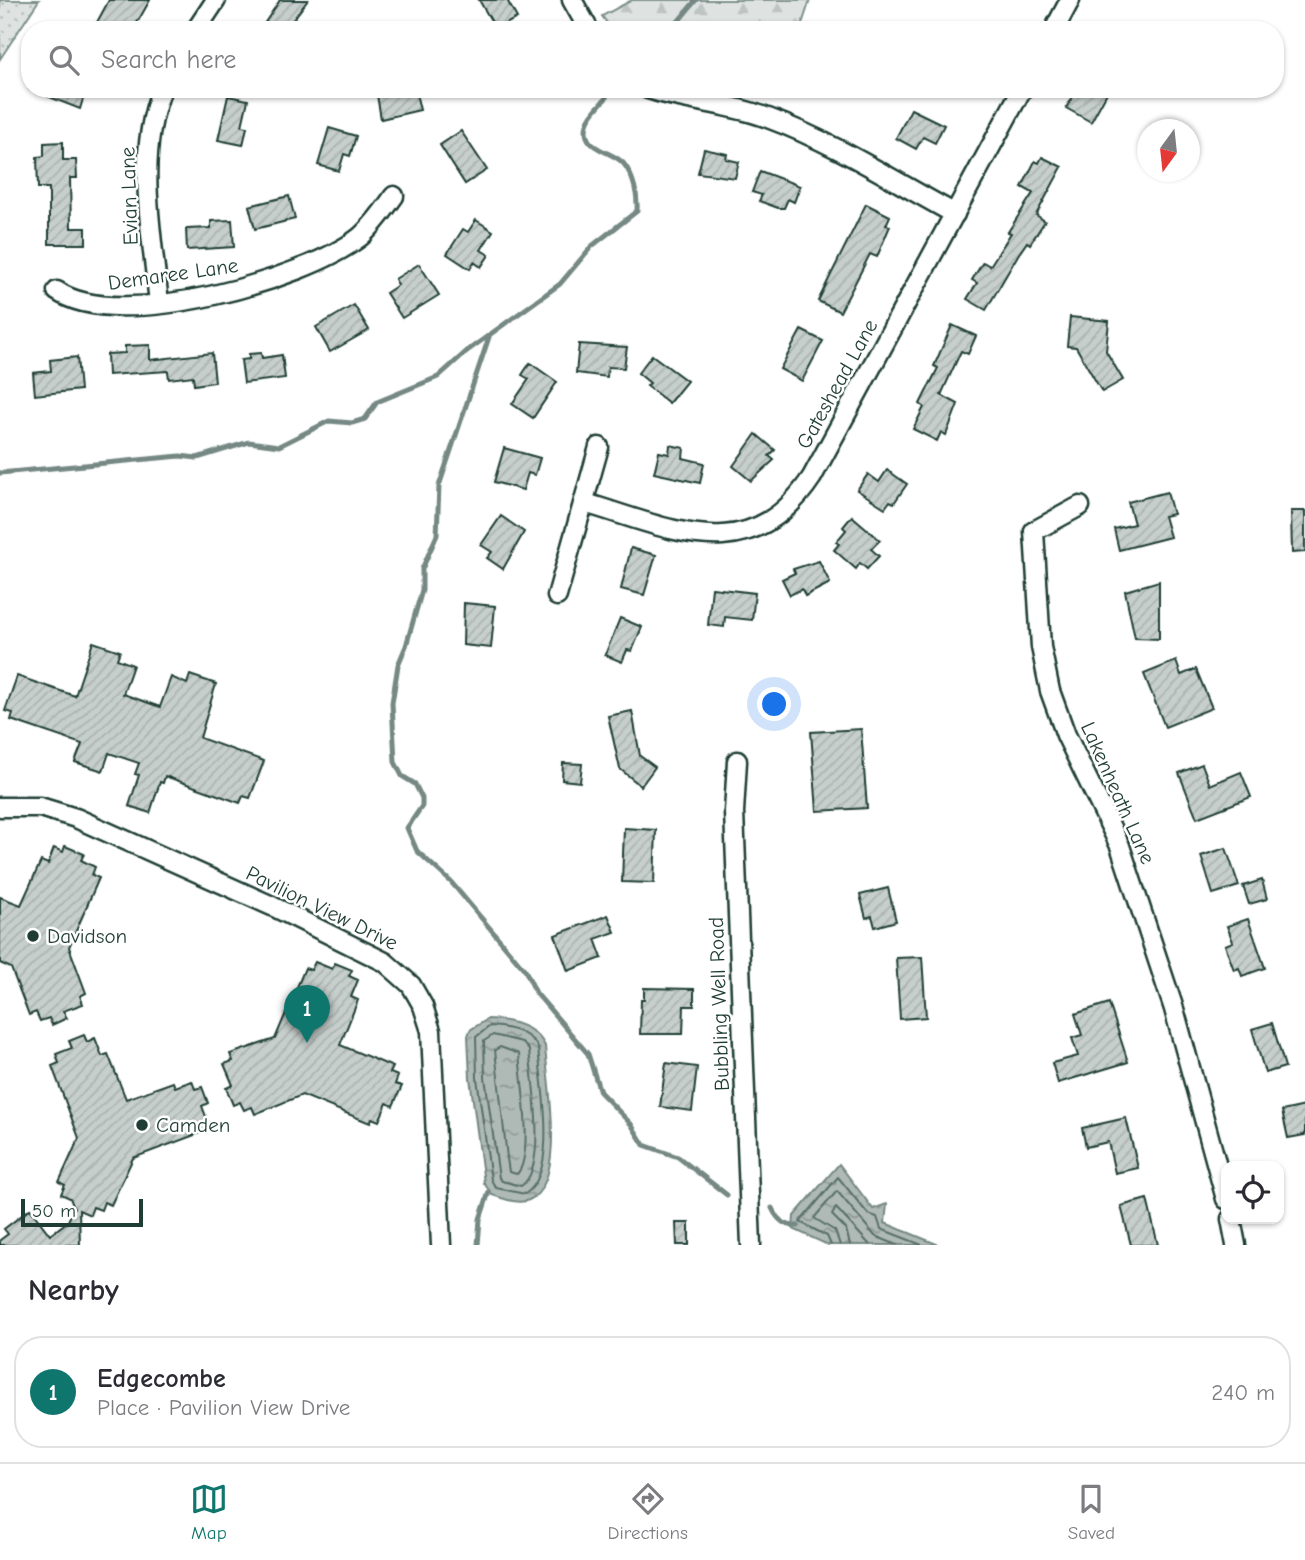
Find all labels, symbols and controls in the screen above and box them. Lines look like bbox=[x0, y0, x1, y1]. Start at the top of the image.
search box bbox=[21, 21, 1284, 98]
icon: search bbox=[45, 41, 83, 79]
text: Search here bbox=[101, 45, 236, 75]
north arrow bbox=[1137, 119, 1200, 182]
street label: Evian Lane bbox=[115, 146, 143, 246]
street label: Demaree Lane bbox=[106, 253, 240, 295]
street label: Gateshead Lane bbox=[791, 315, 883, 453]
your location bbox=[757, 687, 791, 721]
street label: Lakenheath Lane bbox=[1076, 718, 1160, 868]
street label: Pavilion View Drive bbox=[242, 861, 402, 955]
street label: Bubbling Well Road bbox=[704, 917, 734, 1091]
place label: Davidson bbox=[47, 924, 127, 948]
marker: Davidson bbox=[25, 928, 41, 944]
pin: 1 bbox=[284, 985, 330, 1043]
place label: Camden bbox=[156, 1113, 230, 1137]
marker: Camden bbox=[134, 1117, 150, 1133]
map controls bbox=[1221, 1161, 1284, 1224]
button: locate bbox=[1221, 1161, 1284, 1224]
scale bar bbox=[21, 1196, 144, 1228]
text: 50 m bbox=[32, 1200, 76, 1222]
text: Nearby bbox=[28, 1273, 119, 1308]
text: Edgecombe bbox=[97, 1364, 226, 1394]
text: 1 bbox=[48, 1379, 58, 1406]
text: 240 m bbox=[1211, 1379, 1275, 1406]
text: Place · Pavilion View Drive bbox=[97, 1394, 350, 1421]
tab: Map bbox=[190, 1480, 228, 1544]
tab: Directions bbox=[608, 1480, 688, 1544]
tab: Saved bbox=[1068, 1480, 1115, 1544]

